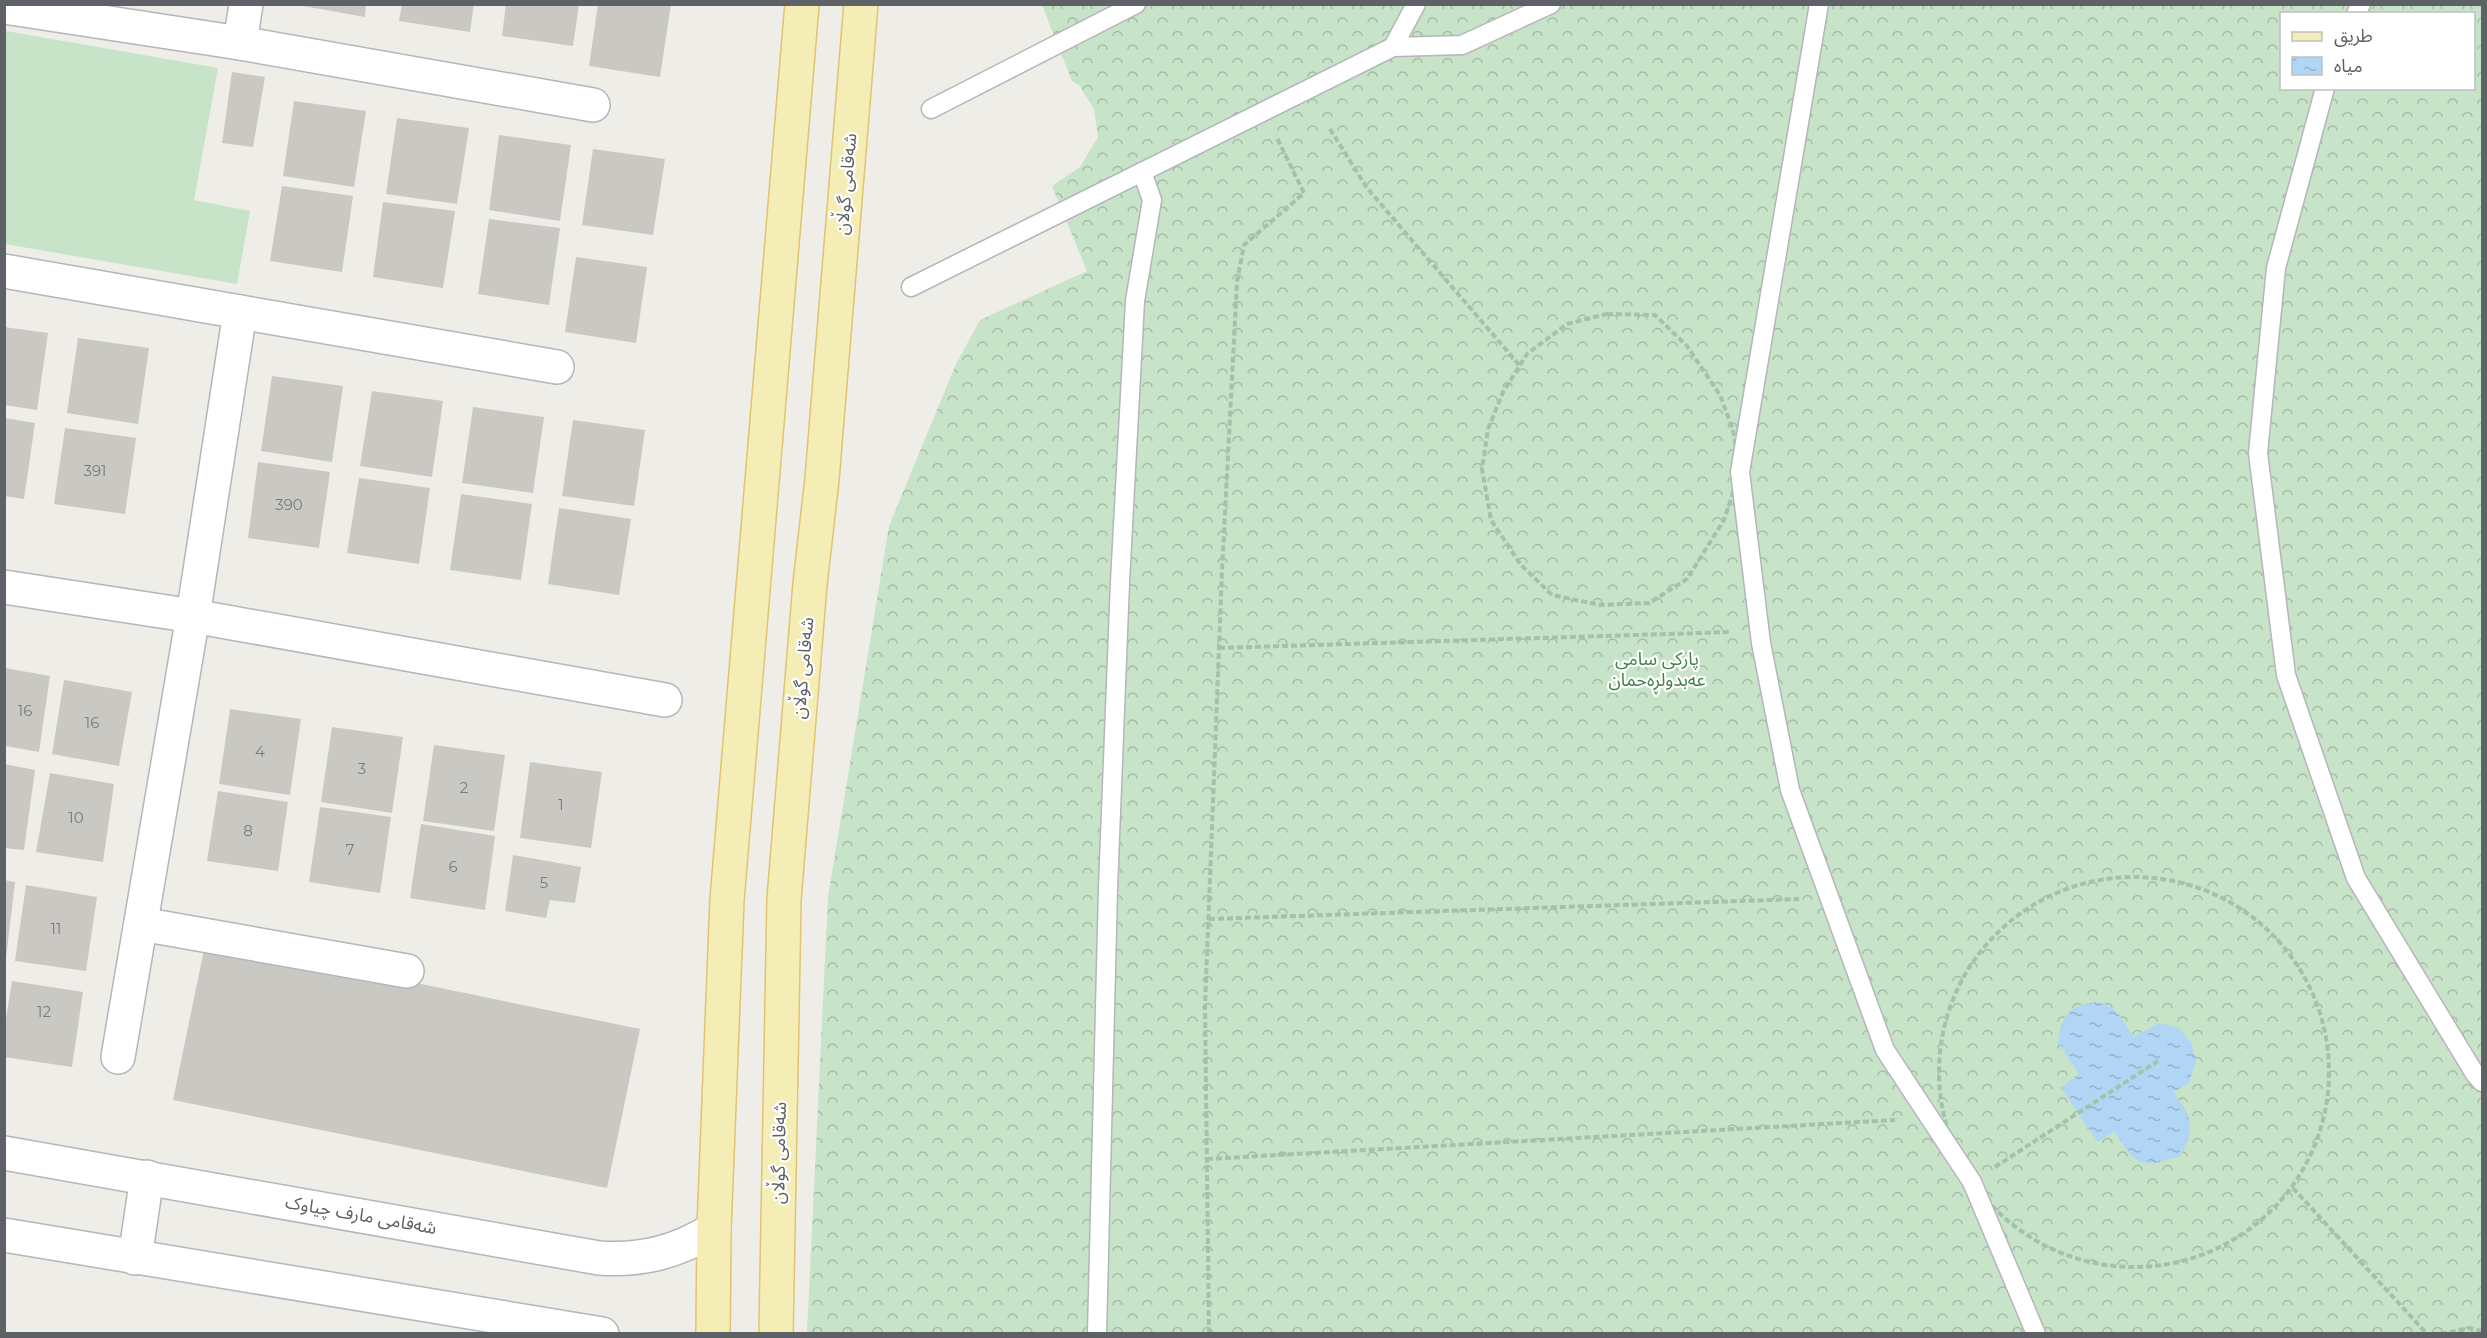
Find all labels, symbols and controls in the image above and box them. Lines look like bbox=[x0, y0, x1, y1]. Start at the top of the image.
legend bbox=[2280, 12, 2475, 90]
text: طريق bbox=[2334, 25, 2373, 47]
text: مياه bbox=[2334, 55, 2363, 77]
street label: شەقامی گوڵان bbox=[828, 132, 861, 236]
house number: 391 bbox=[83, 461, 107, 480]
house number: 390 bbox=[275, 495, 303, 514]
street label: شەقامی گوڵان bbox=[785, 616, 818, 720]
park label: پارکی سامی عەبدولڕەحمان bbox=[1608, 648, 1706, 695]
house number: 16 bbox=[18, 701, 32, 720]
house number: 16 bbox=[85, 713, 99, 732]
house number: 4 bbox=[255, 742, 265, 761]
house number: 3 bbox=[358, 759, 366, 778]
house number: 2 bbox=[460, 778, 468, 797]
house number: 1 bbox=[558, 795, 564, 814]
house number: 10 bbox=[68, 808, 84, 827]
house number: 8 bbox=[243, 821, 253, 840]
house number: 7 bbox=[346, 840, 355, 859]
house number: 6 bbox=[448, 857, 458, 876]
house number: 5 bbox=[540, 873, 548, 892]
house number: 11 bbox=[51, 919, 61, 938]
house number: 12 bbox=[37, 1002, 51, 1021]
street label: شەقامی گوڵان bbox=[765, 1102, 791, 1204]
street label: شەقامی مارف چیاوک bbox=[284, 1191, 438, 1239]

